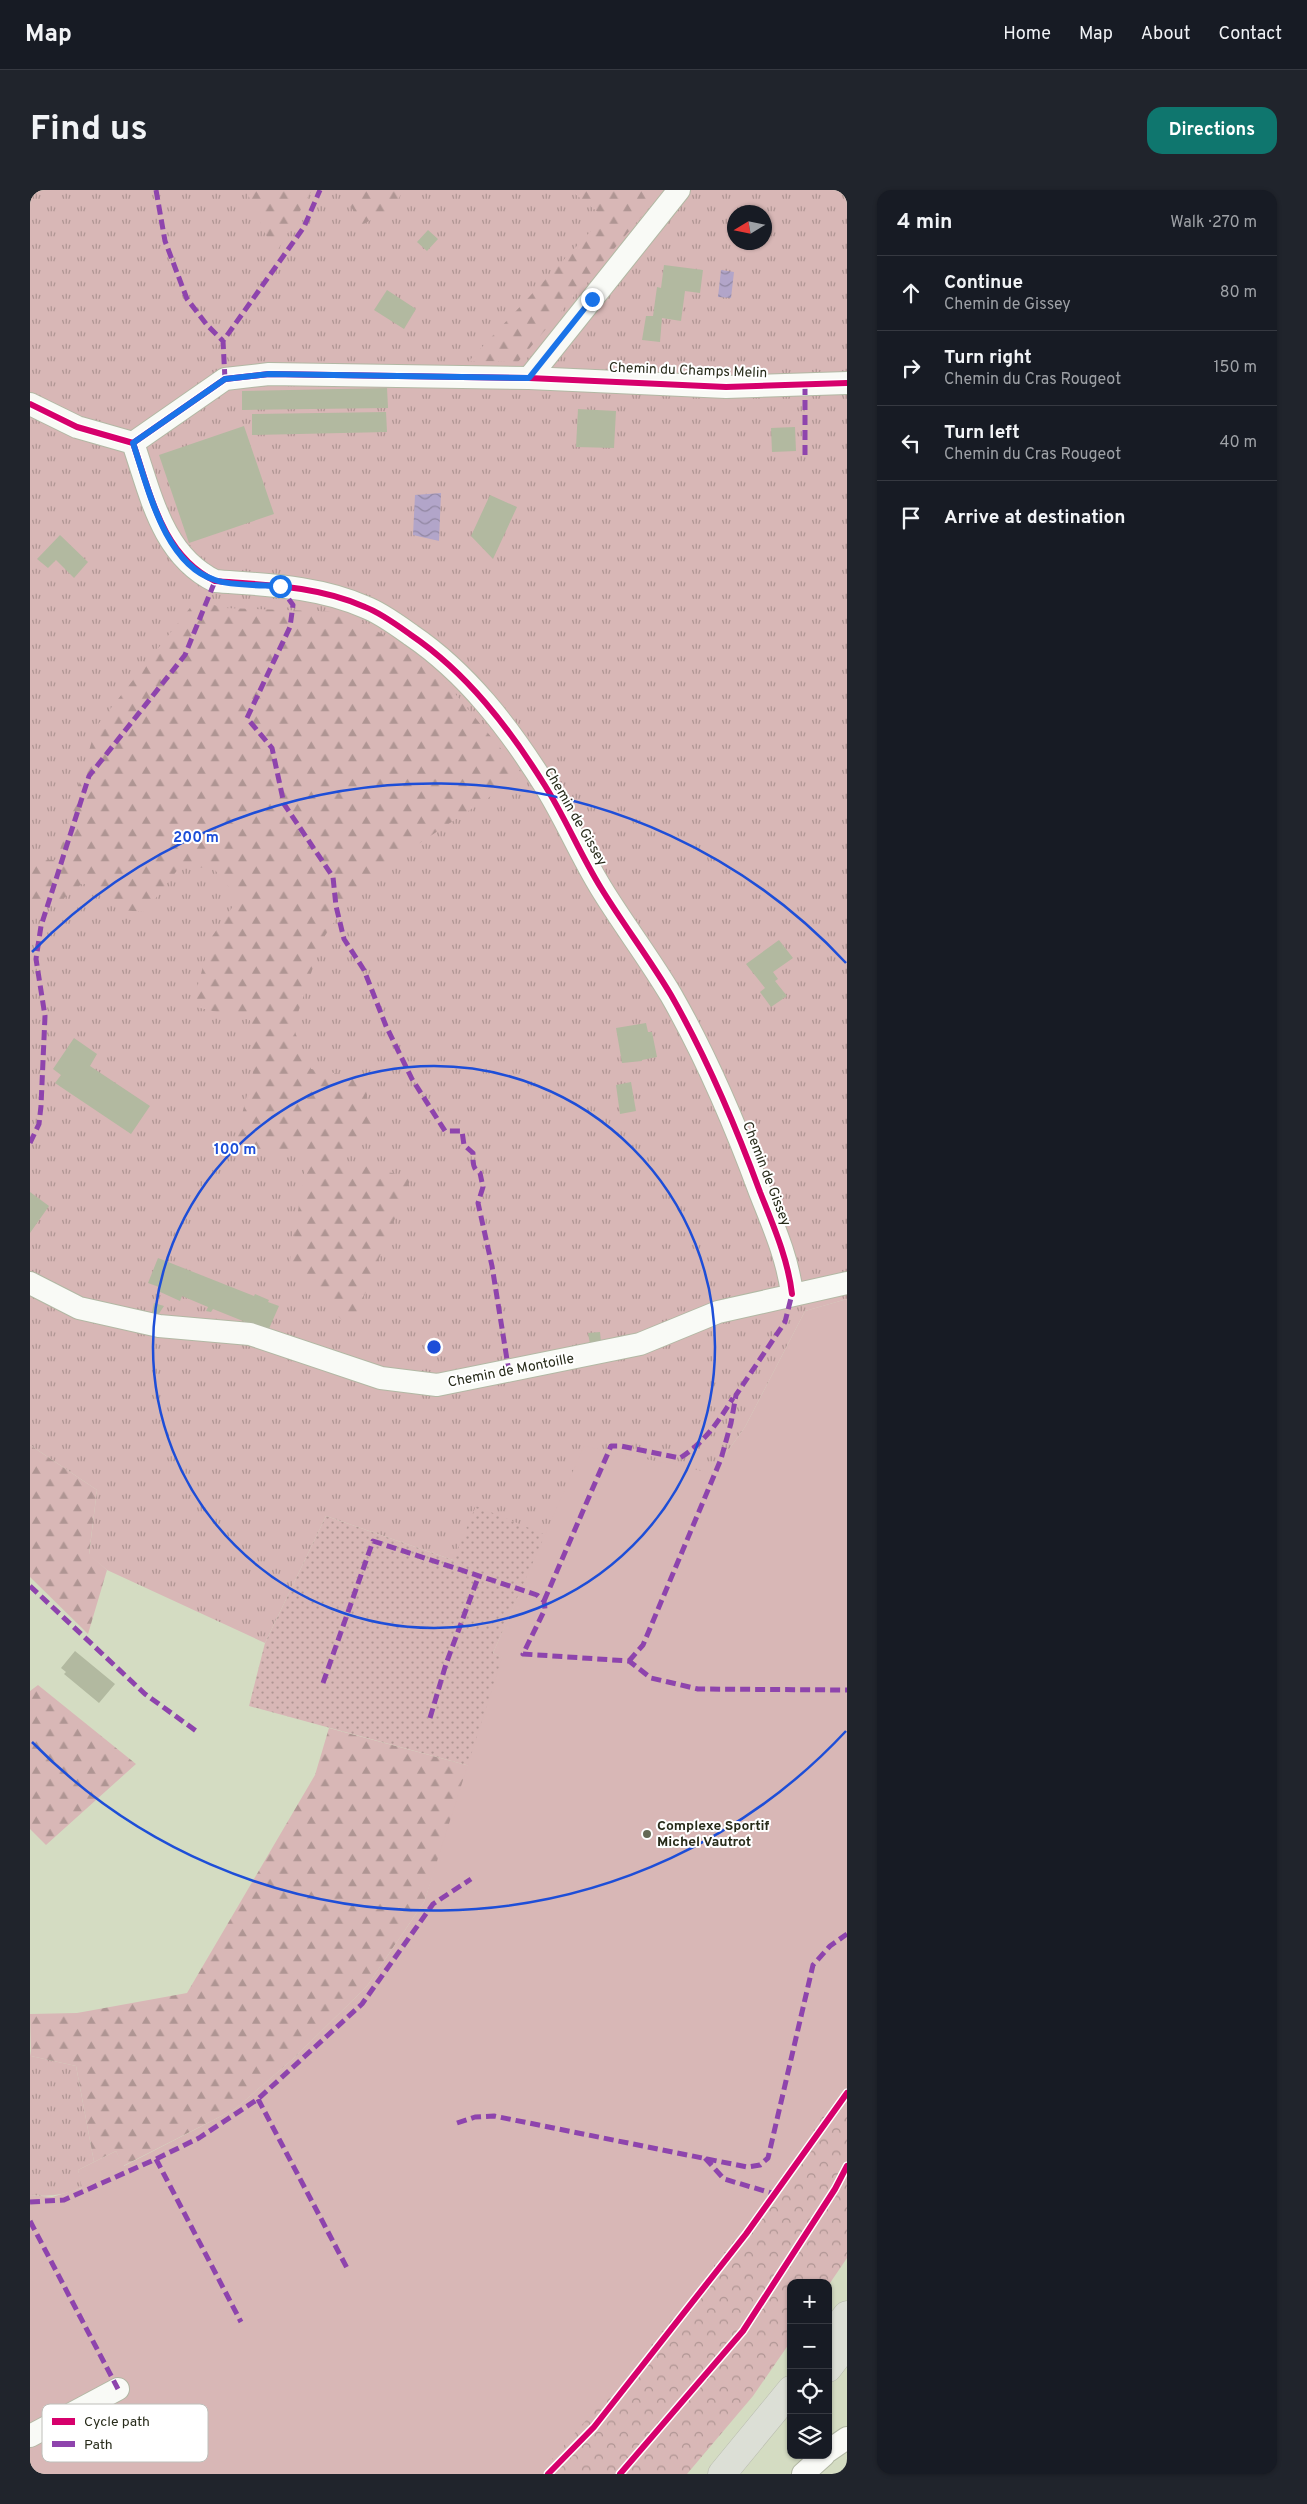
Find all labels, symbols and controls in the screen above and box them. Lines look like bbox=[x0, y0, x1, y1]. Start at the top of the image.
text: Map bbox=[25, 20, 72, 50]
text: Home bbox=[1003, 23, 1051, 46]
text: Map bbox=[1079, 23, 1113, 46]
text: About bbox=[1141, 23, 1190, 46]
text: Contact bbox=[1218, 23, 1282, 46]
button: Directions bbox=[1147, 107, 1277, 154]
text: Find us bbox=[30, 108, 148, 152]
north arrow bbox=[727, 205, 772, 250]
text: 4 min bbox=[897, 209, 953, 236]
text: Walk · 270 m bbox=[1170, 213, 1257, 233]
text: Continue bbox=[944, 271, 1023, 295]
icon: ahead bbox=[897, 279, 925, 307]
text: 80 m bbox=[1220, 283, 1257, 303]
route end bbox=[581, 288, 604, 311]
text: Chemin de Gissey bbox=[944, 295, 1071, 315]
text: Turn right bbox=[944, 346, 1032, 370]
icon: right bbox=[897, 354, 925, 382]
text: 150 m bbox=[1214, 358, 1257, 378]
street label: Chemin du Champs Melin bbox=[608, 360, 768, 382]
text: Chemin du Cras Rougeot bbox=[944, 370, 1121, 390]
text: Turn left bbox=[944, 421, 1020, 445]
icon: left bbox=[897, 429, 925, 457]
text: 40 m bbox=[1219, 433, 1257, 453]
text: Chemin du Cras Rougeot bbox=[944, 445, 1121, 465]
icon: arrive bbox=[897, 504, 925, 532]
text: Arrive at destination bbox=[944, 506, 1125, 530]
route start bbox=[269, 575, 292, 598]
street label: Chemin de Gissey bbox=[540, 765, 610, 869]
text: 200 m bbox=[173, 829, 219, 848]
street label: Chemin de Gissey bbox=[738, 1119, 794, 1229]
text: 100 m bbox=[214, 1141, 256, 1160]
centre of rings bbox=[425, 1338, 443, 1356]
street label: Chemin de Montoille bbox=[446, 1350, 576, 1392]
place label: Complexe Sportif Michel Vautrot bbox=[657, 1818, 769, 1851]
marker: Complexe Sportif Michel Vautrot bbox=[641, 1828, 653, 1840]
map controls bbox=[787, 2279, 832, 2459]
button: + bbox=[787, 2279, 832, 2324]
button: − bbox=[787, 2324, 832, 2369]
button: locate bbox=[787, 2369, 832, 2414]
legend bbox=[42, 2404, 208, 2462]
text: Cycle path bbox=[84, 2414, 150, 2431]
button: layers bbox=[787, 2414, 832, 2459]
text: Path bbox=[84, 2437, 113, 2454]

